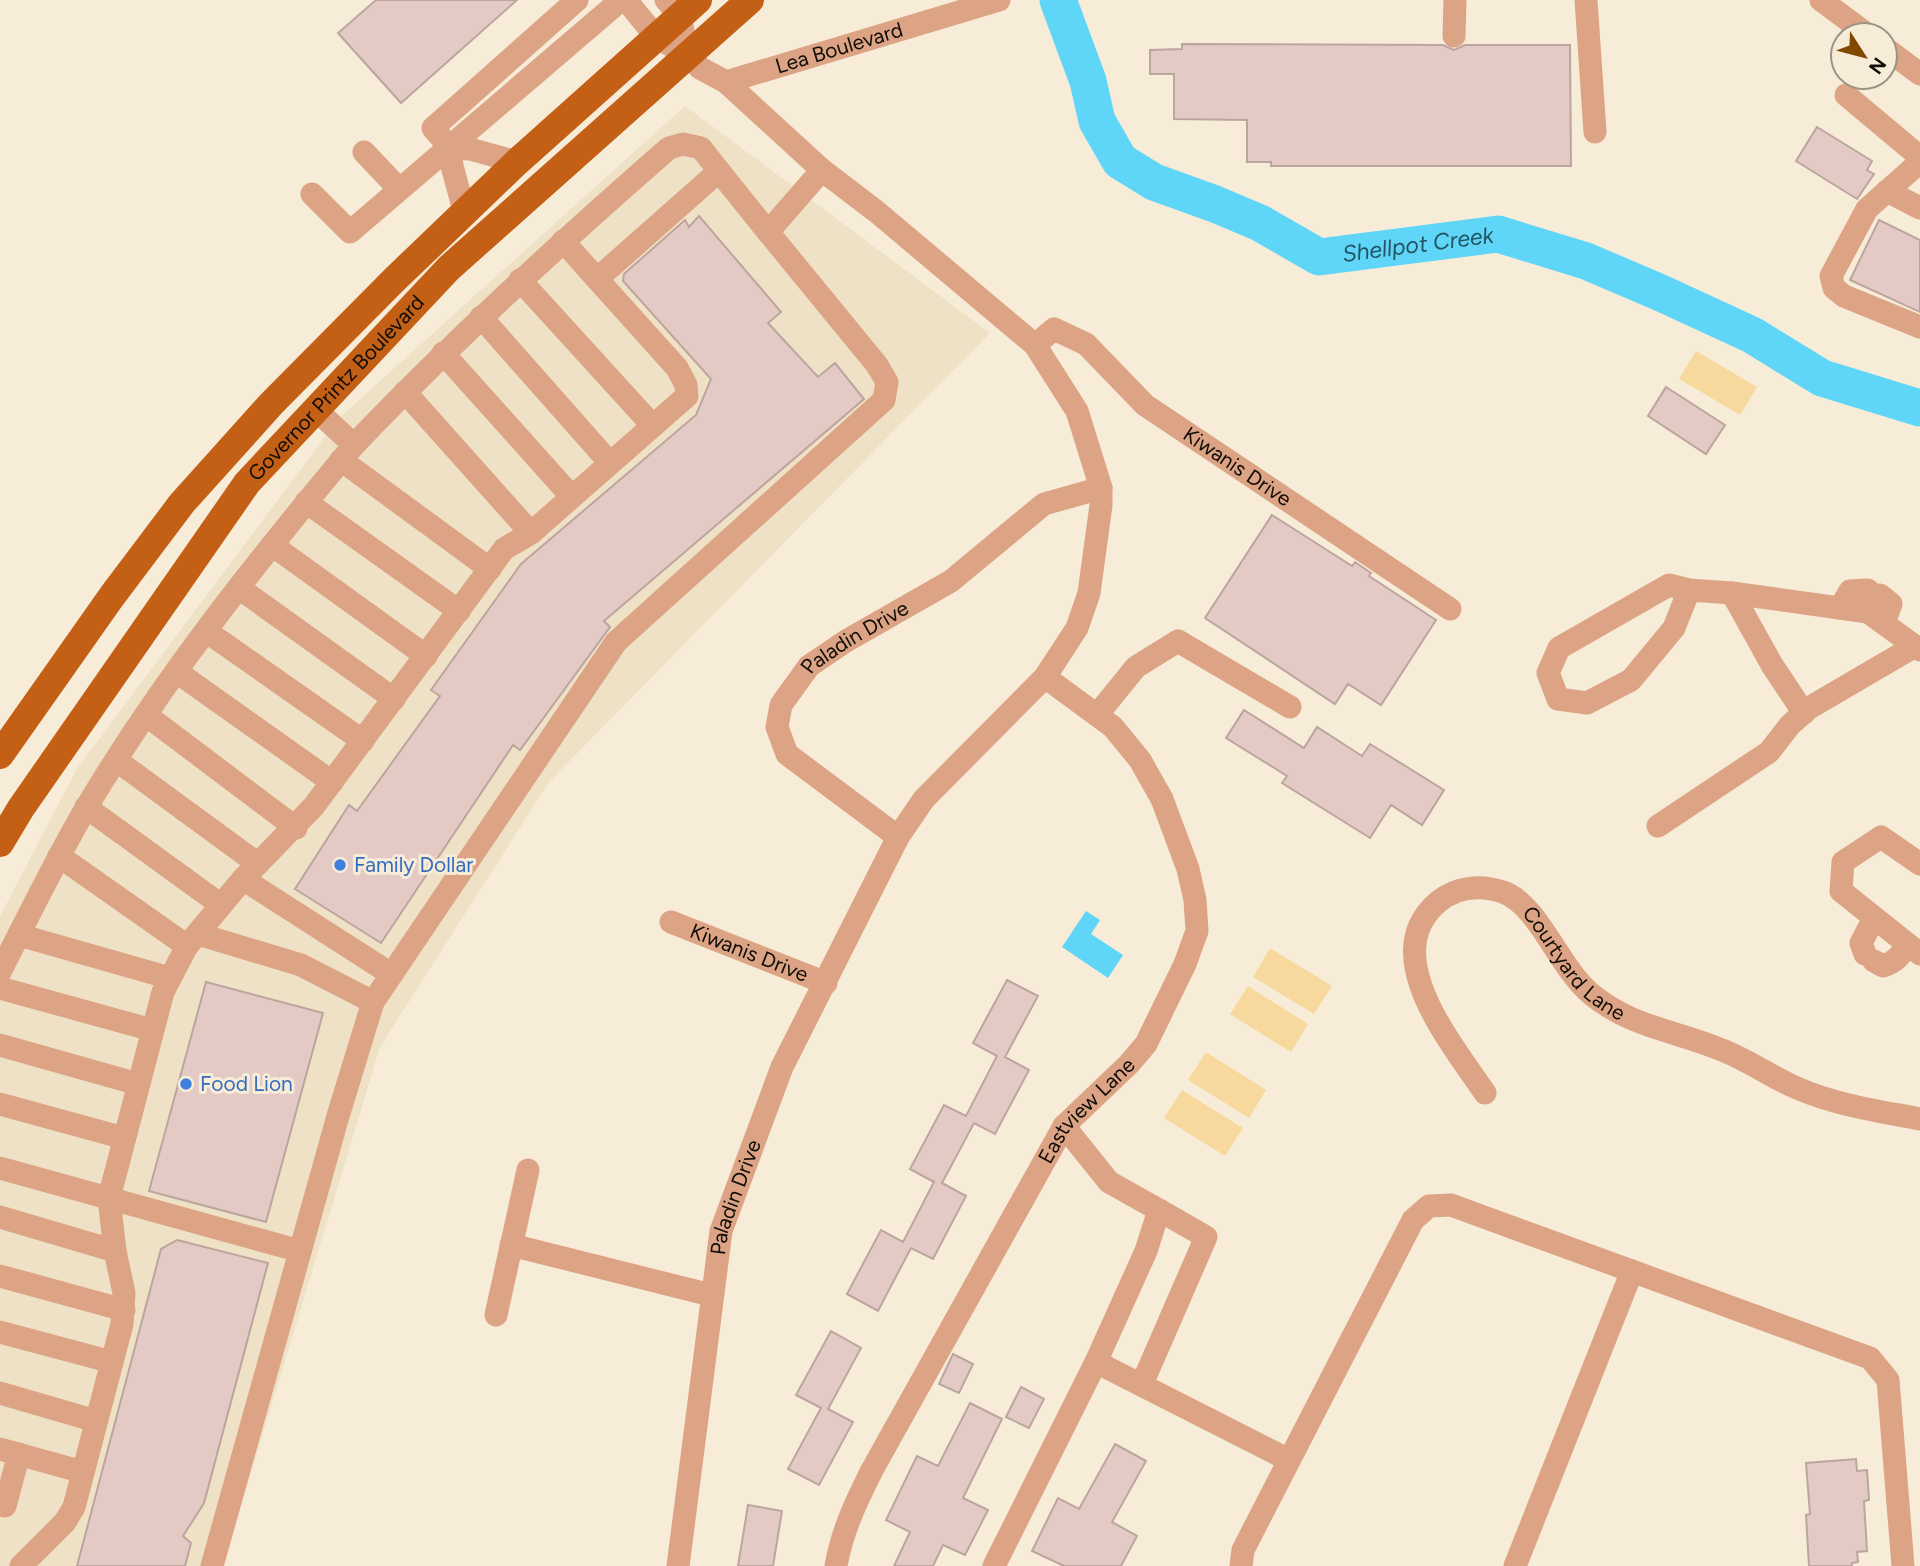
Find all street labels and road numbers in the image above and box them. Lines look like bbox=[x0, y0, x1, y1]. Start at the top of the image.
street label: Lea Boulevard bbox=[772, 17, 906, 78]
street label: Governor Printz Boulevard bbox=[243, 289, 429, 486]
street label: Kiwanis Drive bbox=[1179, 421, 1296, 511]
street label: Paladin Drive bbox=[795, 595, 913, 678]
street label: Courtyard Lane bbox=[1518, 901, 1630, 1026]
street label: Kiwanis Drive bbox=[687, 918, 812, 987]
street label: Eastview Lane bbox=[1033, 1052, 1140, 1168]
street label: Paladin Drive bbox=[705, 1136, 766, 1256]

